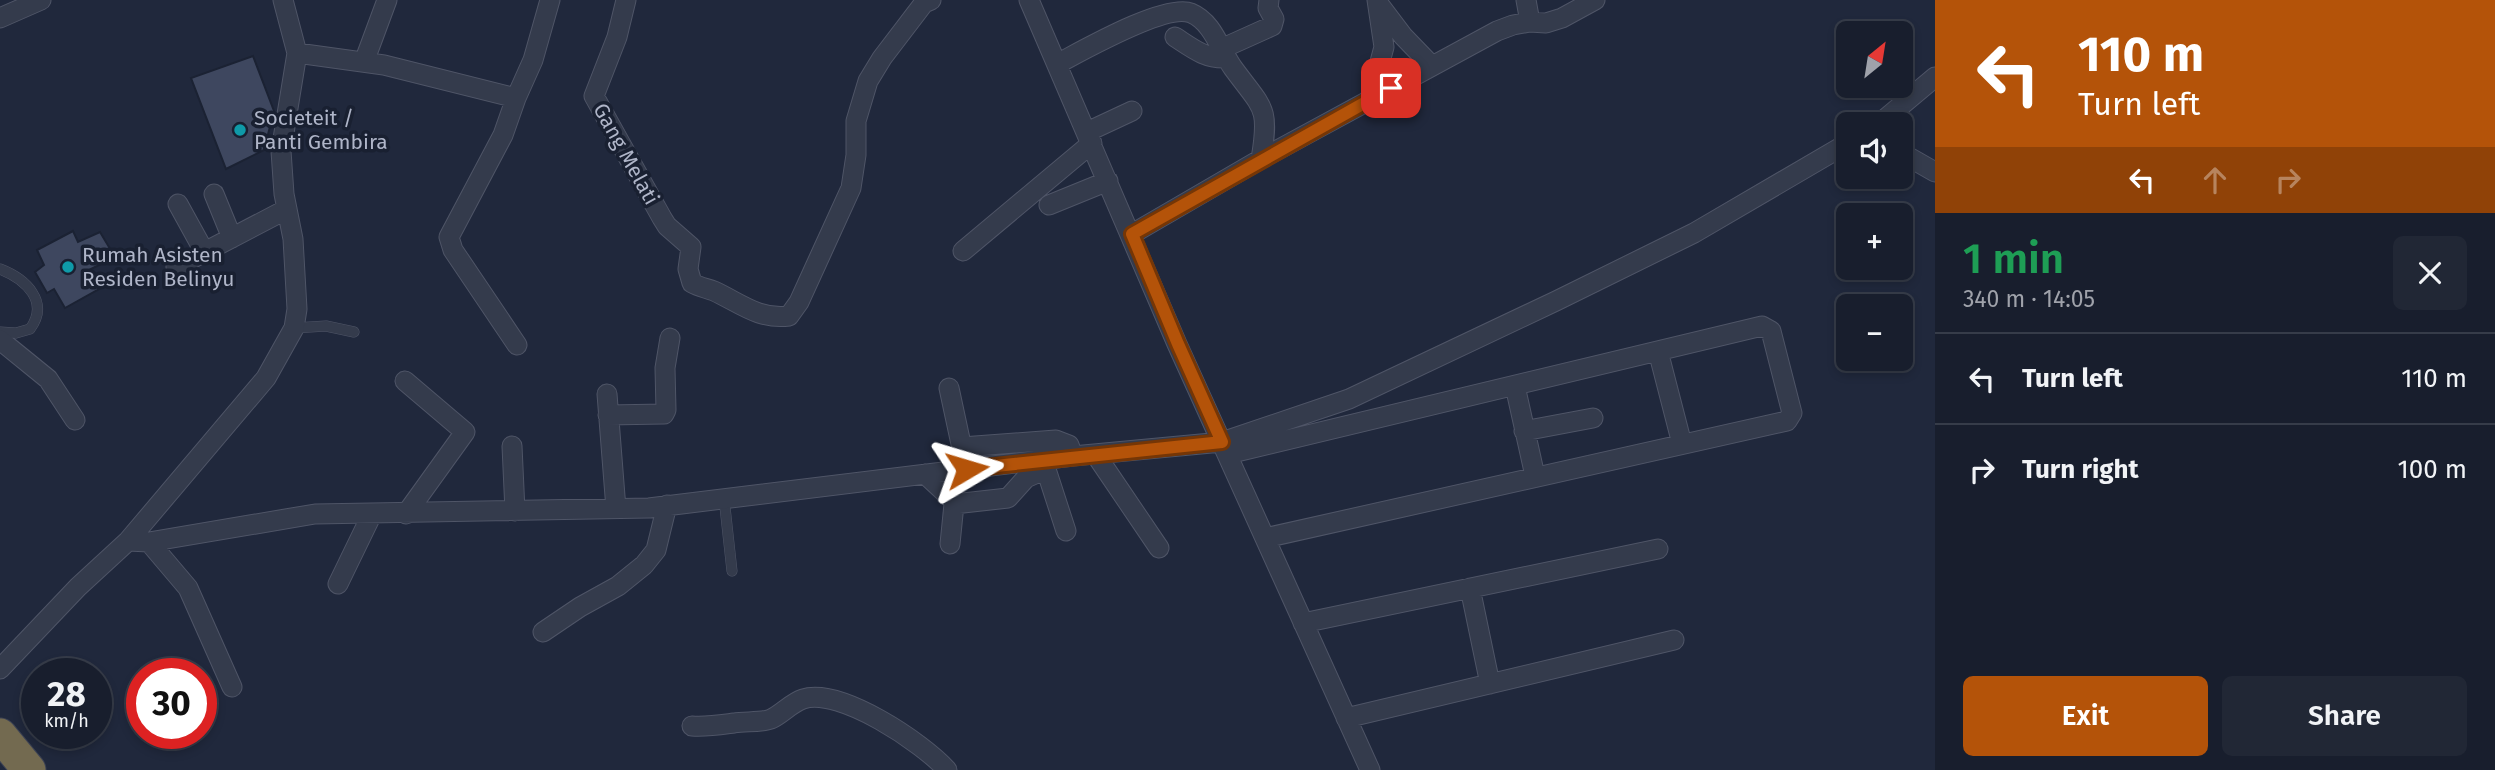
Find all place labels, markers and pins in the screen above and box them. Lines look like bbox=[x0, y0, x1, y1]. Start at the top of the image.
pin bbox=[1361, 58, 1421, 118]
place label: Societeit / Panti Gembira bbox=[254, 105, 388, 155]
marker: Societeit / Panti Gembira bbox=[232, 122, 248, 138]
place label: Rumah Asisten Residen Belinyu bbox=[82, 242, 234, 292]
marker: Rumah Asisten Residen Belinyu bbox=[60, 259, 76, 275]

